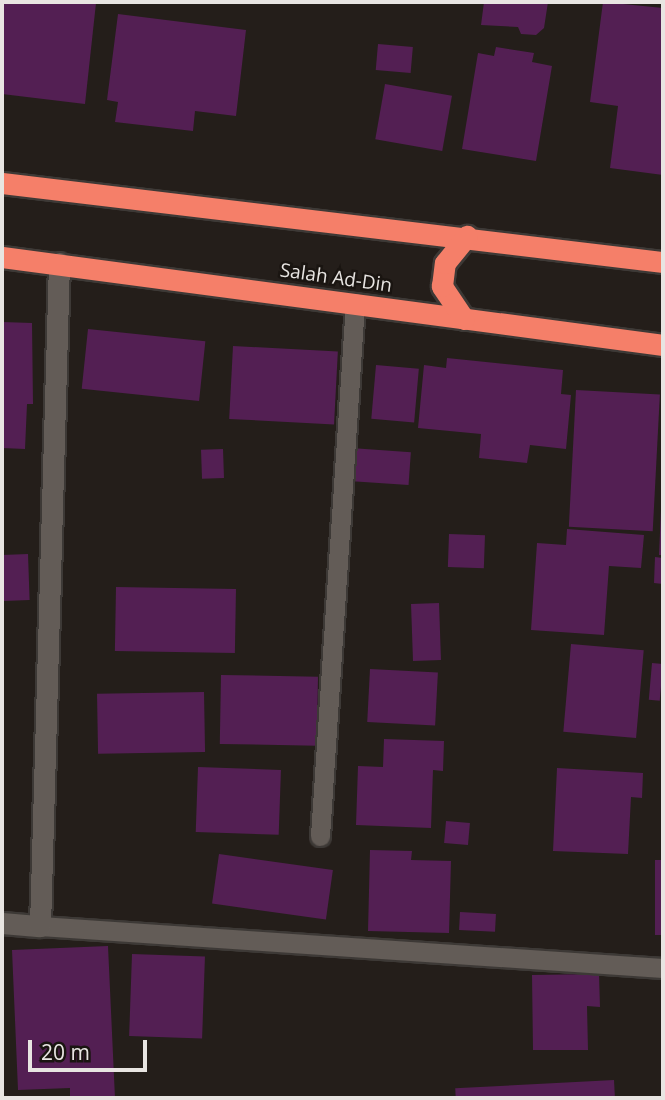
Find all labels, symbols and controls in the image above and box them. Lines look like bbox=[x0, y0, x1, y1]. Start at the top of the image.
street label: Salah Ad-Din bbox=[279, 259, 393, 297]
scale bar bbox=[32, 1026, 150, 1070]
text: 20 m bbox=[41, 1038, 90, 1066]

